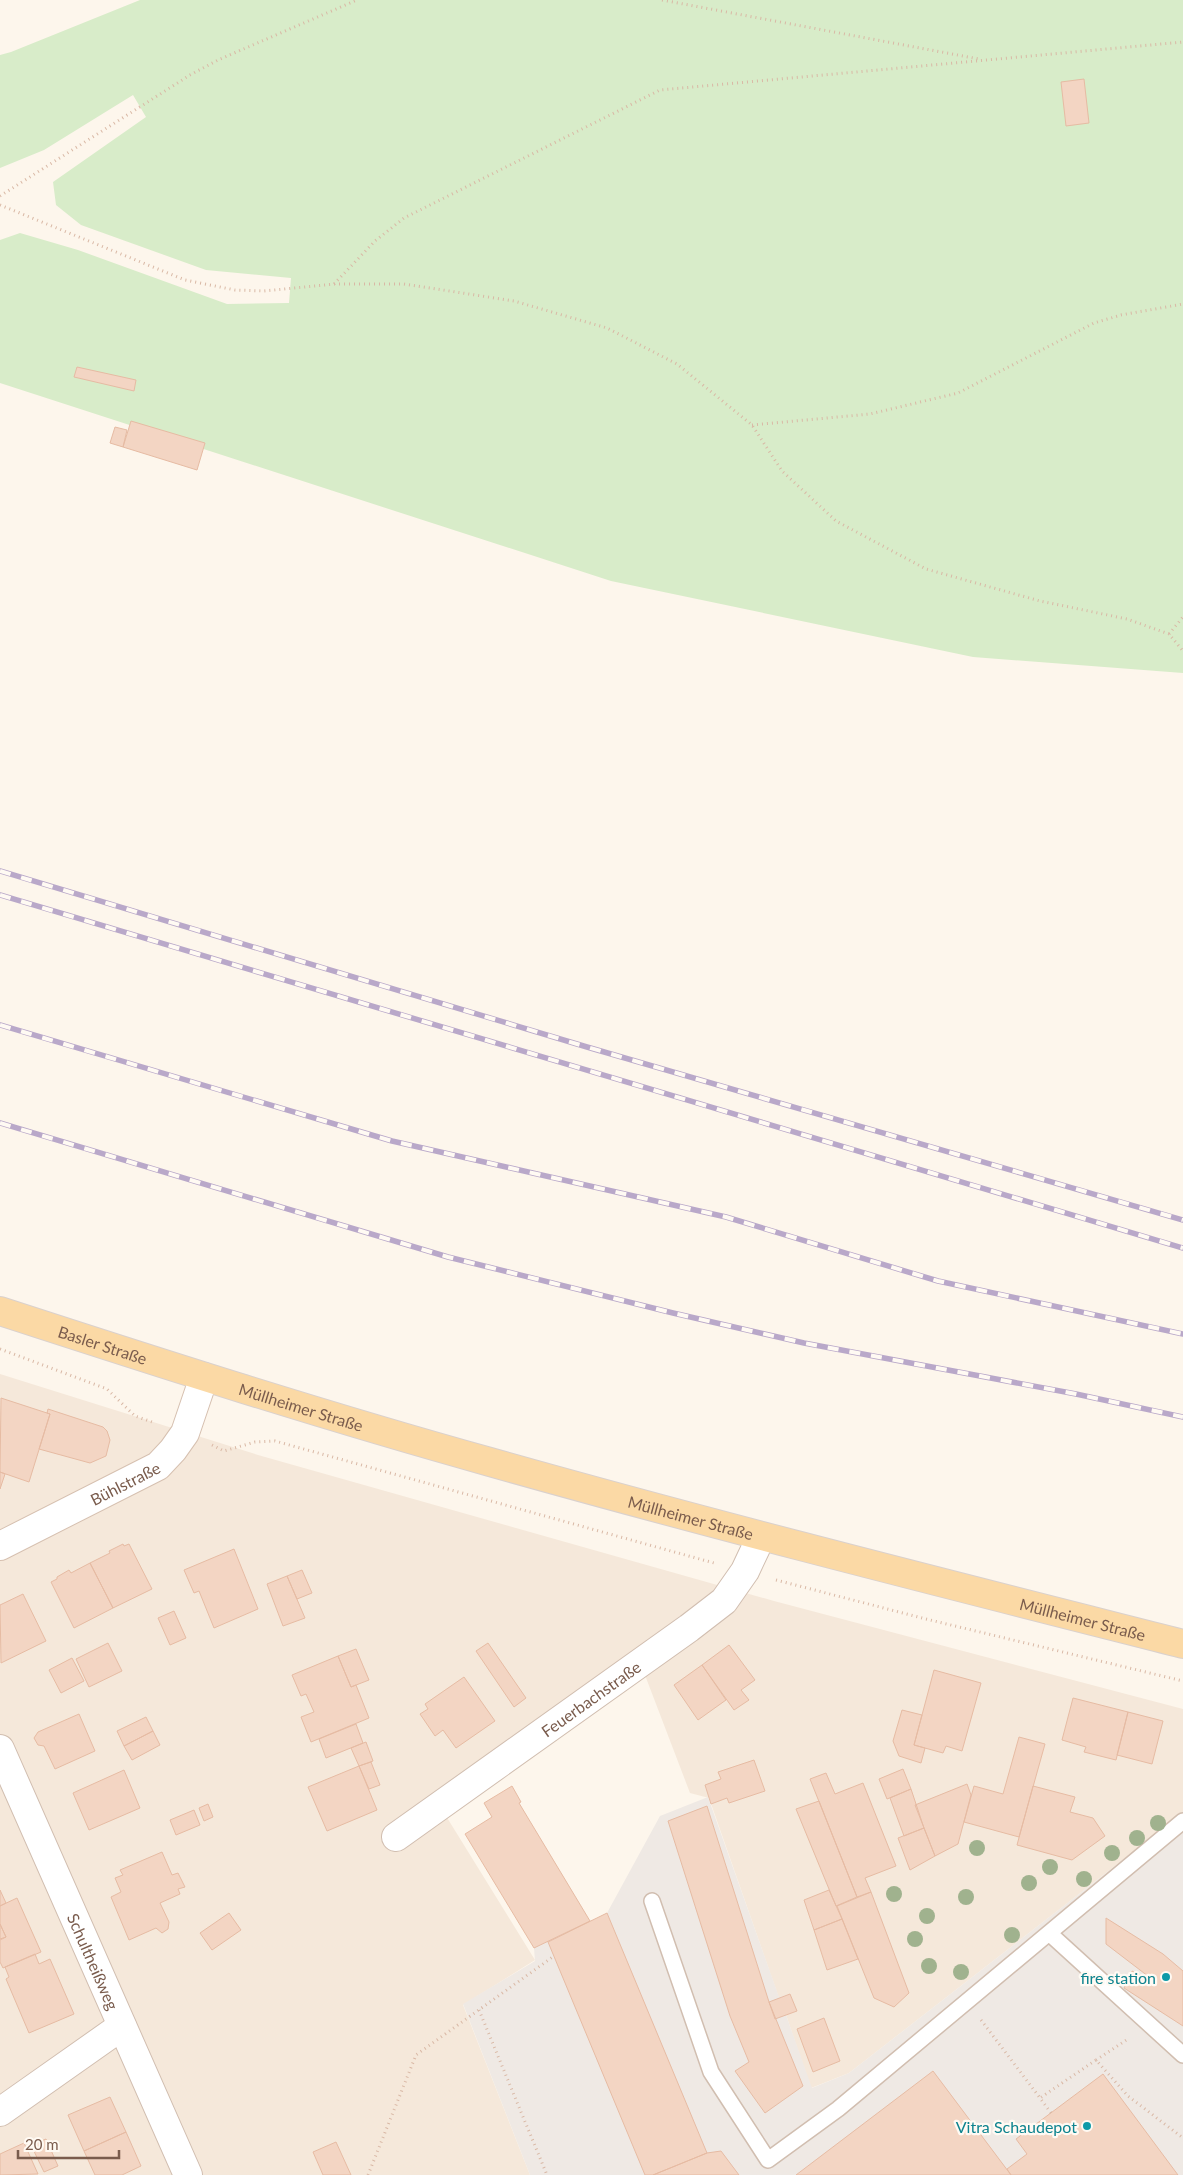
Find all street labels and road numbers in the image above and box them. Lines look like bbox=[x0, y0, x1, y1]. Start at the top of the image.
street label: Basler Straße bbox=[56, 1321, 150, 1367]
street label: Müllheimer Straße bbox=[237, 1379, 366, 1434]
street label: Bühlstraße bbox=[87, 1457, 163, 1508]
street label: Müllheimer Straße bbox=[626, 1491, 756, 1543]
street label: Müllheimer Straße bbox=[1018, 1593, 1148, 1644]
street label: Feuerbachstraße bbox=[537, 1656, 644, 1740]
street label: Schultheißweg bbox=[64, 1910, 123, 2012]

